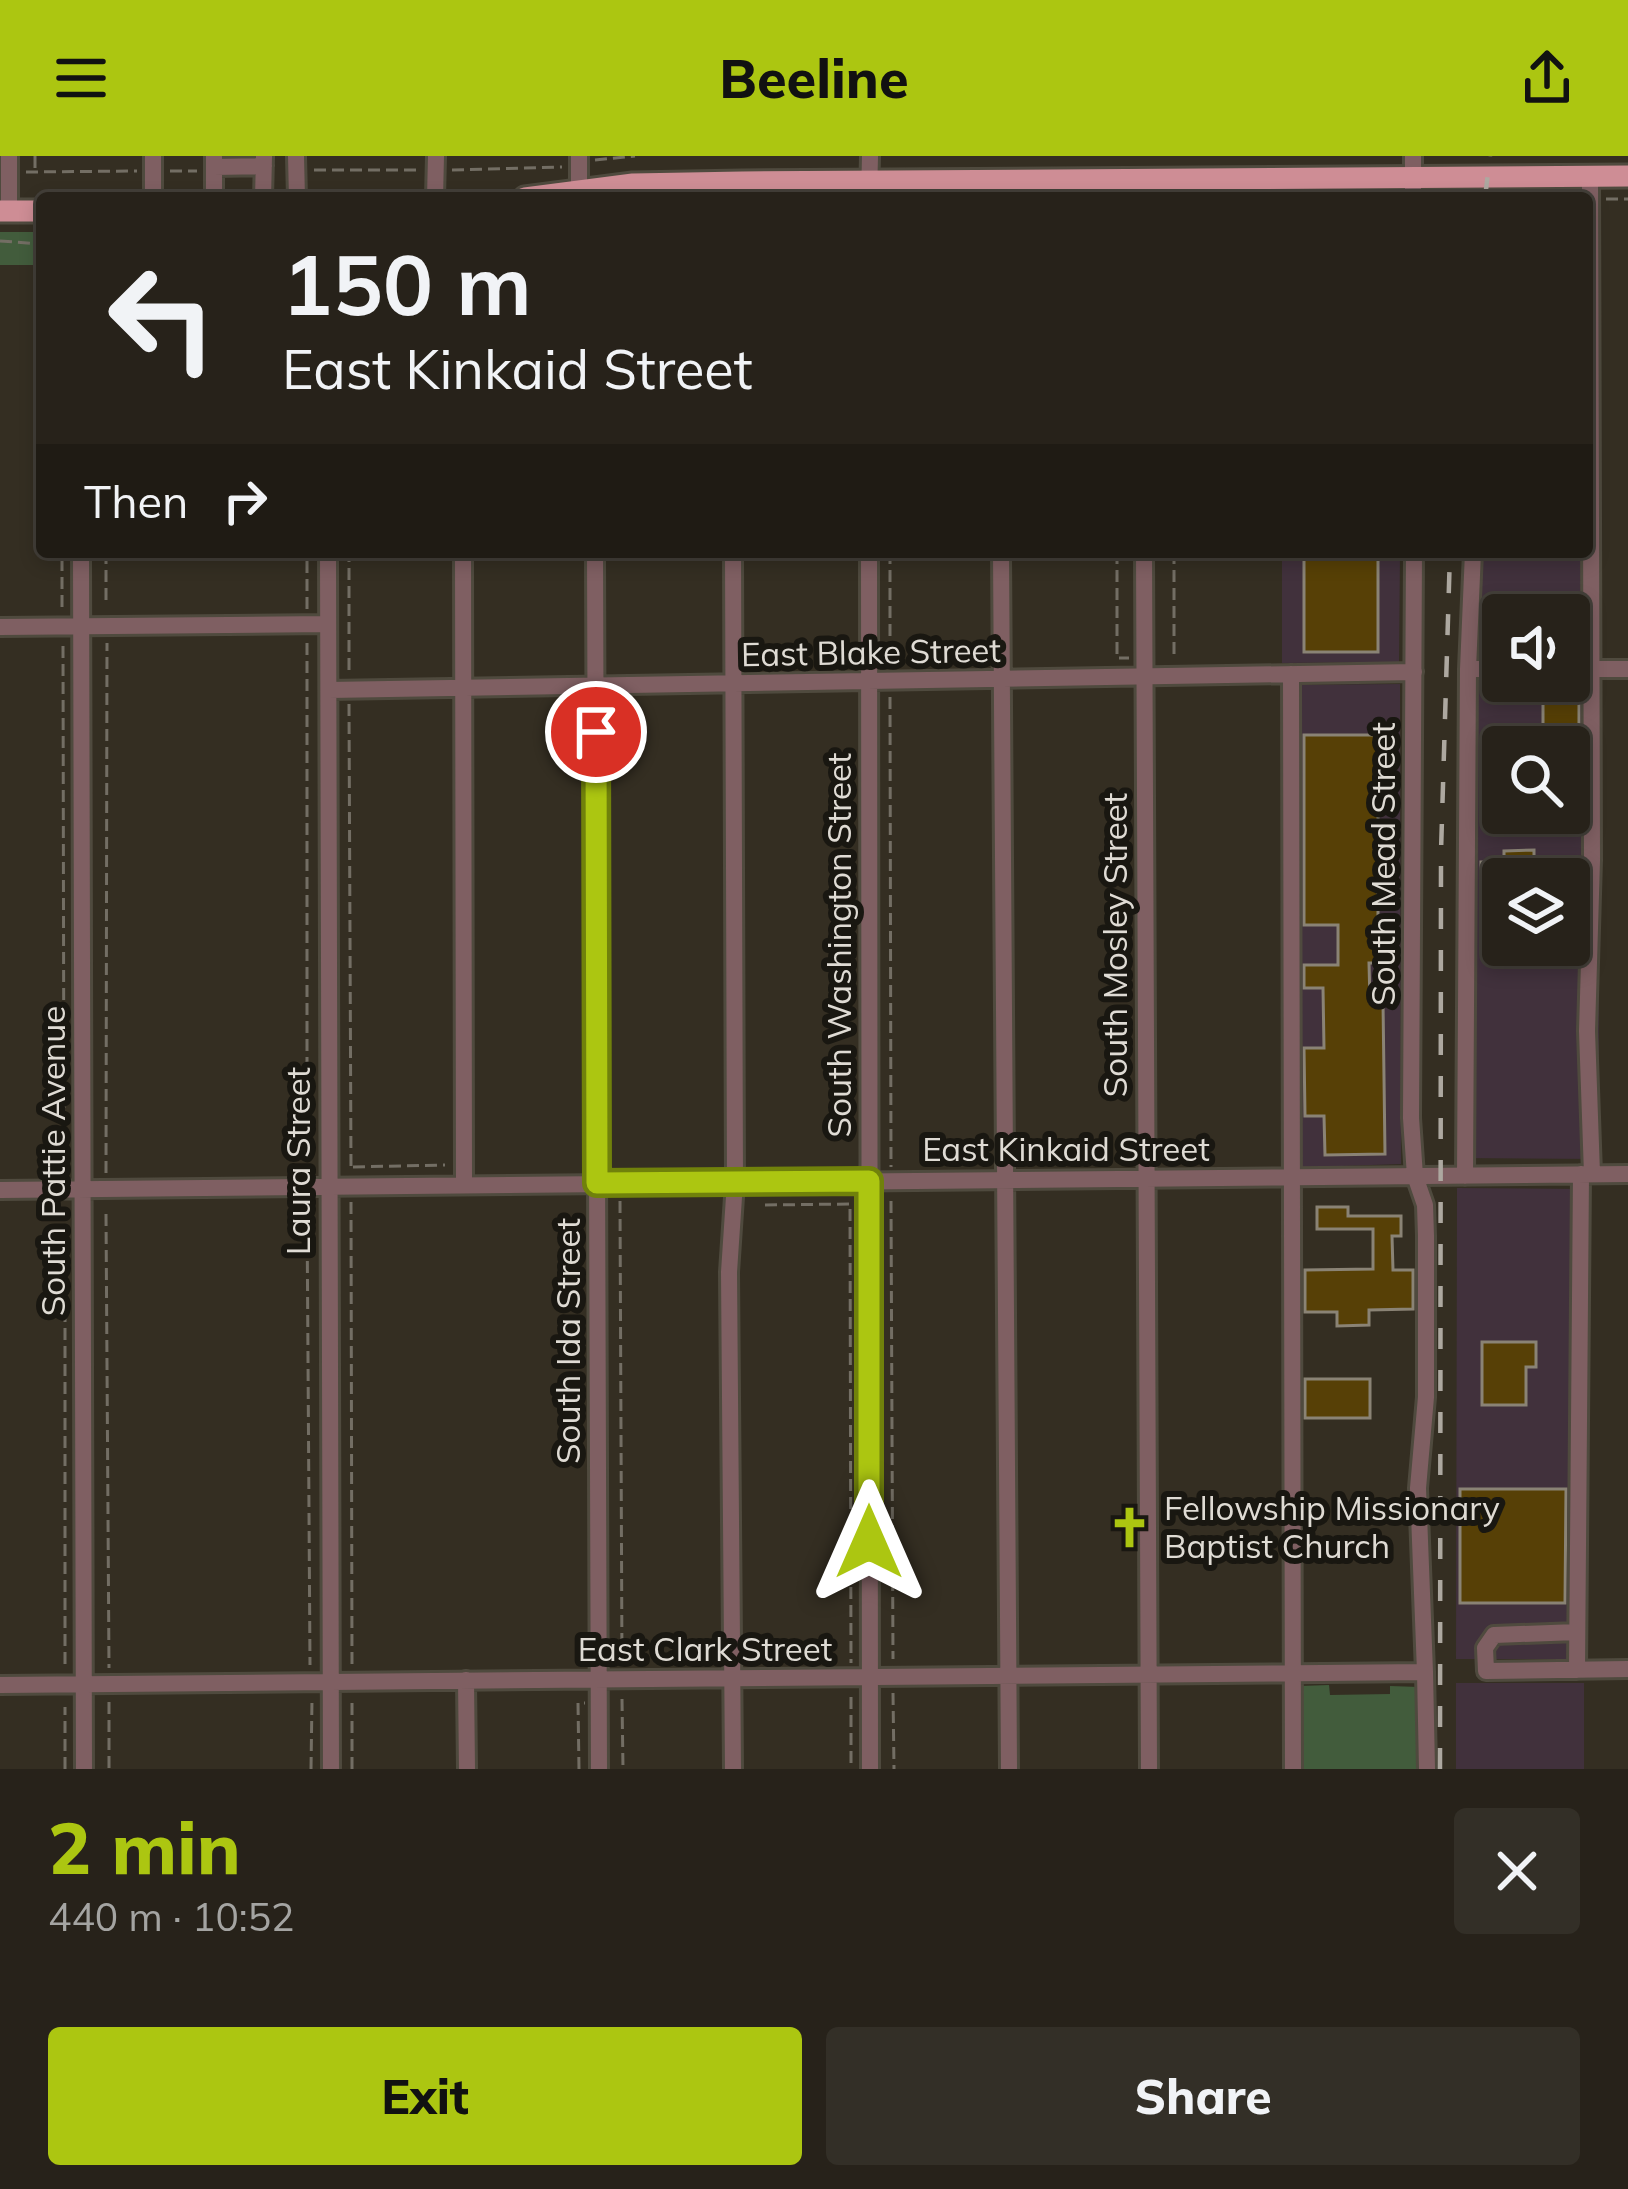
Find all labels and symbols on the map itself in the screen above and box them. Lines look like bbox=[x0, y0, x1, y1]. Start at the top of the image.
street label: East Blake Street bbox=[741, 629, 1001, 674]
pin bbox=[545, 681, 647, 783]
street label: South Mead Street bbox=[1362, 722, 1403, 1006]
street label: South Washington Street bbox=[818, 753, 859, 1137]
street label: South Mosley Street bbox=[1094, 793, 1135, 1097]
street label: South Pattie Avenue bbox=[32, 1006, 73, 1316]
street label: Laura Street bbox=[277, 1067, 318, 1255]
street label: East Kinkaid Street bbox=[922, 1128, 1210, 1169]
street label: South Ida Street bbox=[547, 1218, 588, 1464]
position arrow bbox=[806, 1479, 932, 1605]
place label: Fellowship Missionary Baptist Church bbox=[1164, 1487, 1500, 1566]
church icon: Fellowship Missionary Baptist Church bbox=[1107, 1504, 1153, 1550]
street label: East Clark Street bbox=[578, 1628, 832, 1669]

